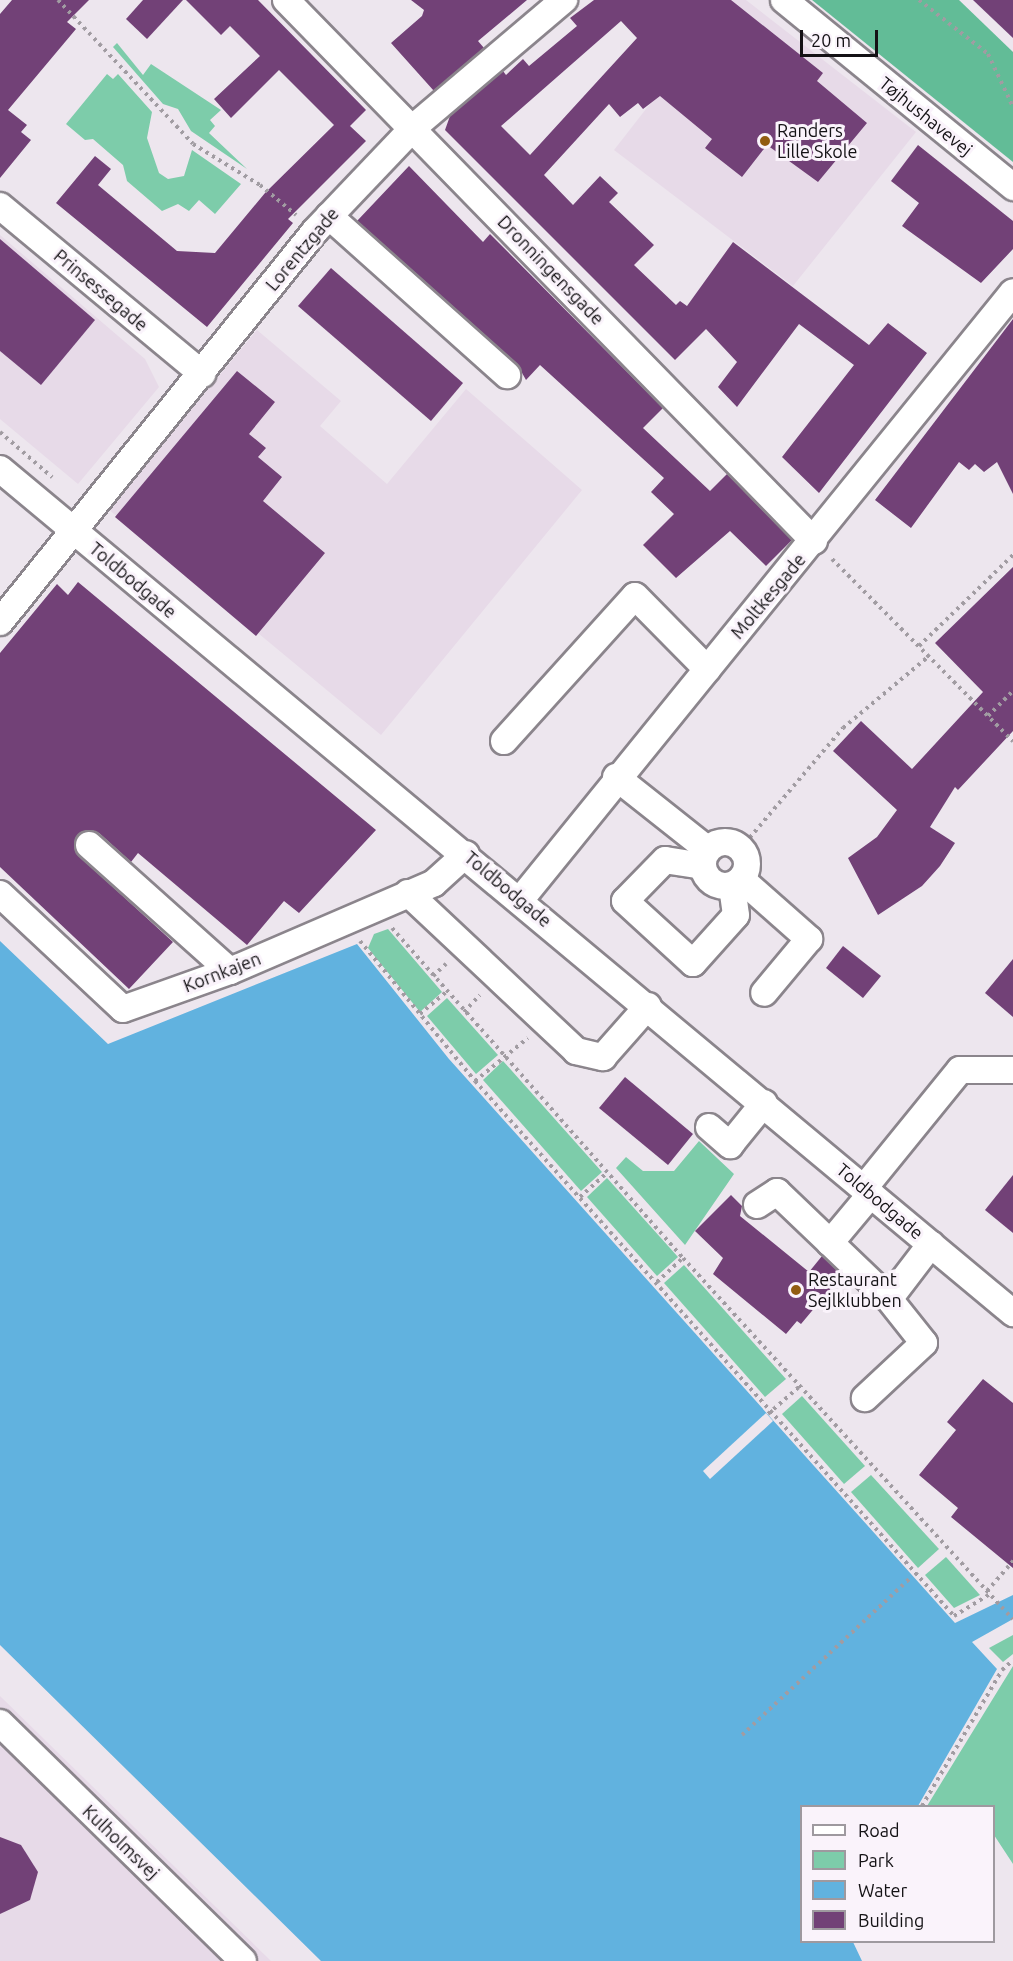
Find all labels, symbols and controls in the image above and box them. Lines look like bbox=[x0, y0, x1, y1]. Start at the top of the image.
scale bar bbox=[803, 18, 881, 56]
text: 20 m bbox=[811, 30, 851, 50]
street label: Tøjhushavevej bbox=[875, 72, 977, 160]
place label: Randers Lille Skole bbox=[777, 120, 857, 162]
marker: Randers Lille Skole bbox=[758, 134, 772, 148]
street label: Lorentzgade bbox=[261, 203, 343, 295]
street label: Dronningensgade bbox=[493, 211, 609, 329]
street label: Prinsessegade bbox=[50, 245, 152, 335]
street label: Toldbodgade bbox=[85, 537, 181, 623]
street label: Moltkesgade bbox=[726, 549, 810, 643]
street label: Toldbodgade bbox=[460, 846, 556, 932]
street label: Kornkajen bbox=[180, 947, 264, 997]
street label: Toldbodgade bbox=[832, 1158, 928, 1244]
place label: Restaurant Sejlklubben bbox=[808, 1269, 902, 1312]
marker: Restaurant Sejlklubben bbox=[789, 1283, 803, 1297]
street label: Kulholmsvej bbox=[78, 1800, 164, 1884]
legend bbox=[800, 1805, 995, 1943]
text: Road bbox=[858, 1820, 900, 1840]
text: Park bbox=[858, 1850, 894, 1870]
text: Water bbox=[858, 1880, 907, 1900]
text: Building bbox=[858, 1910, 924, 1930]

